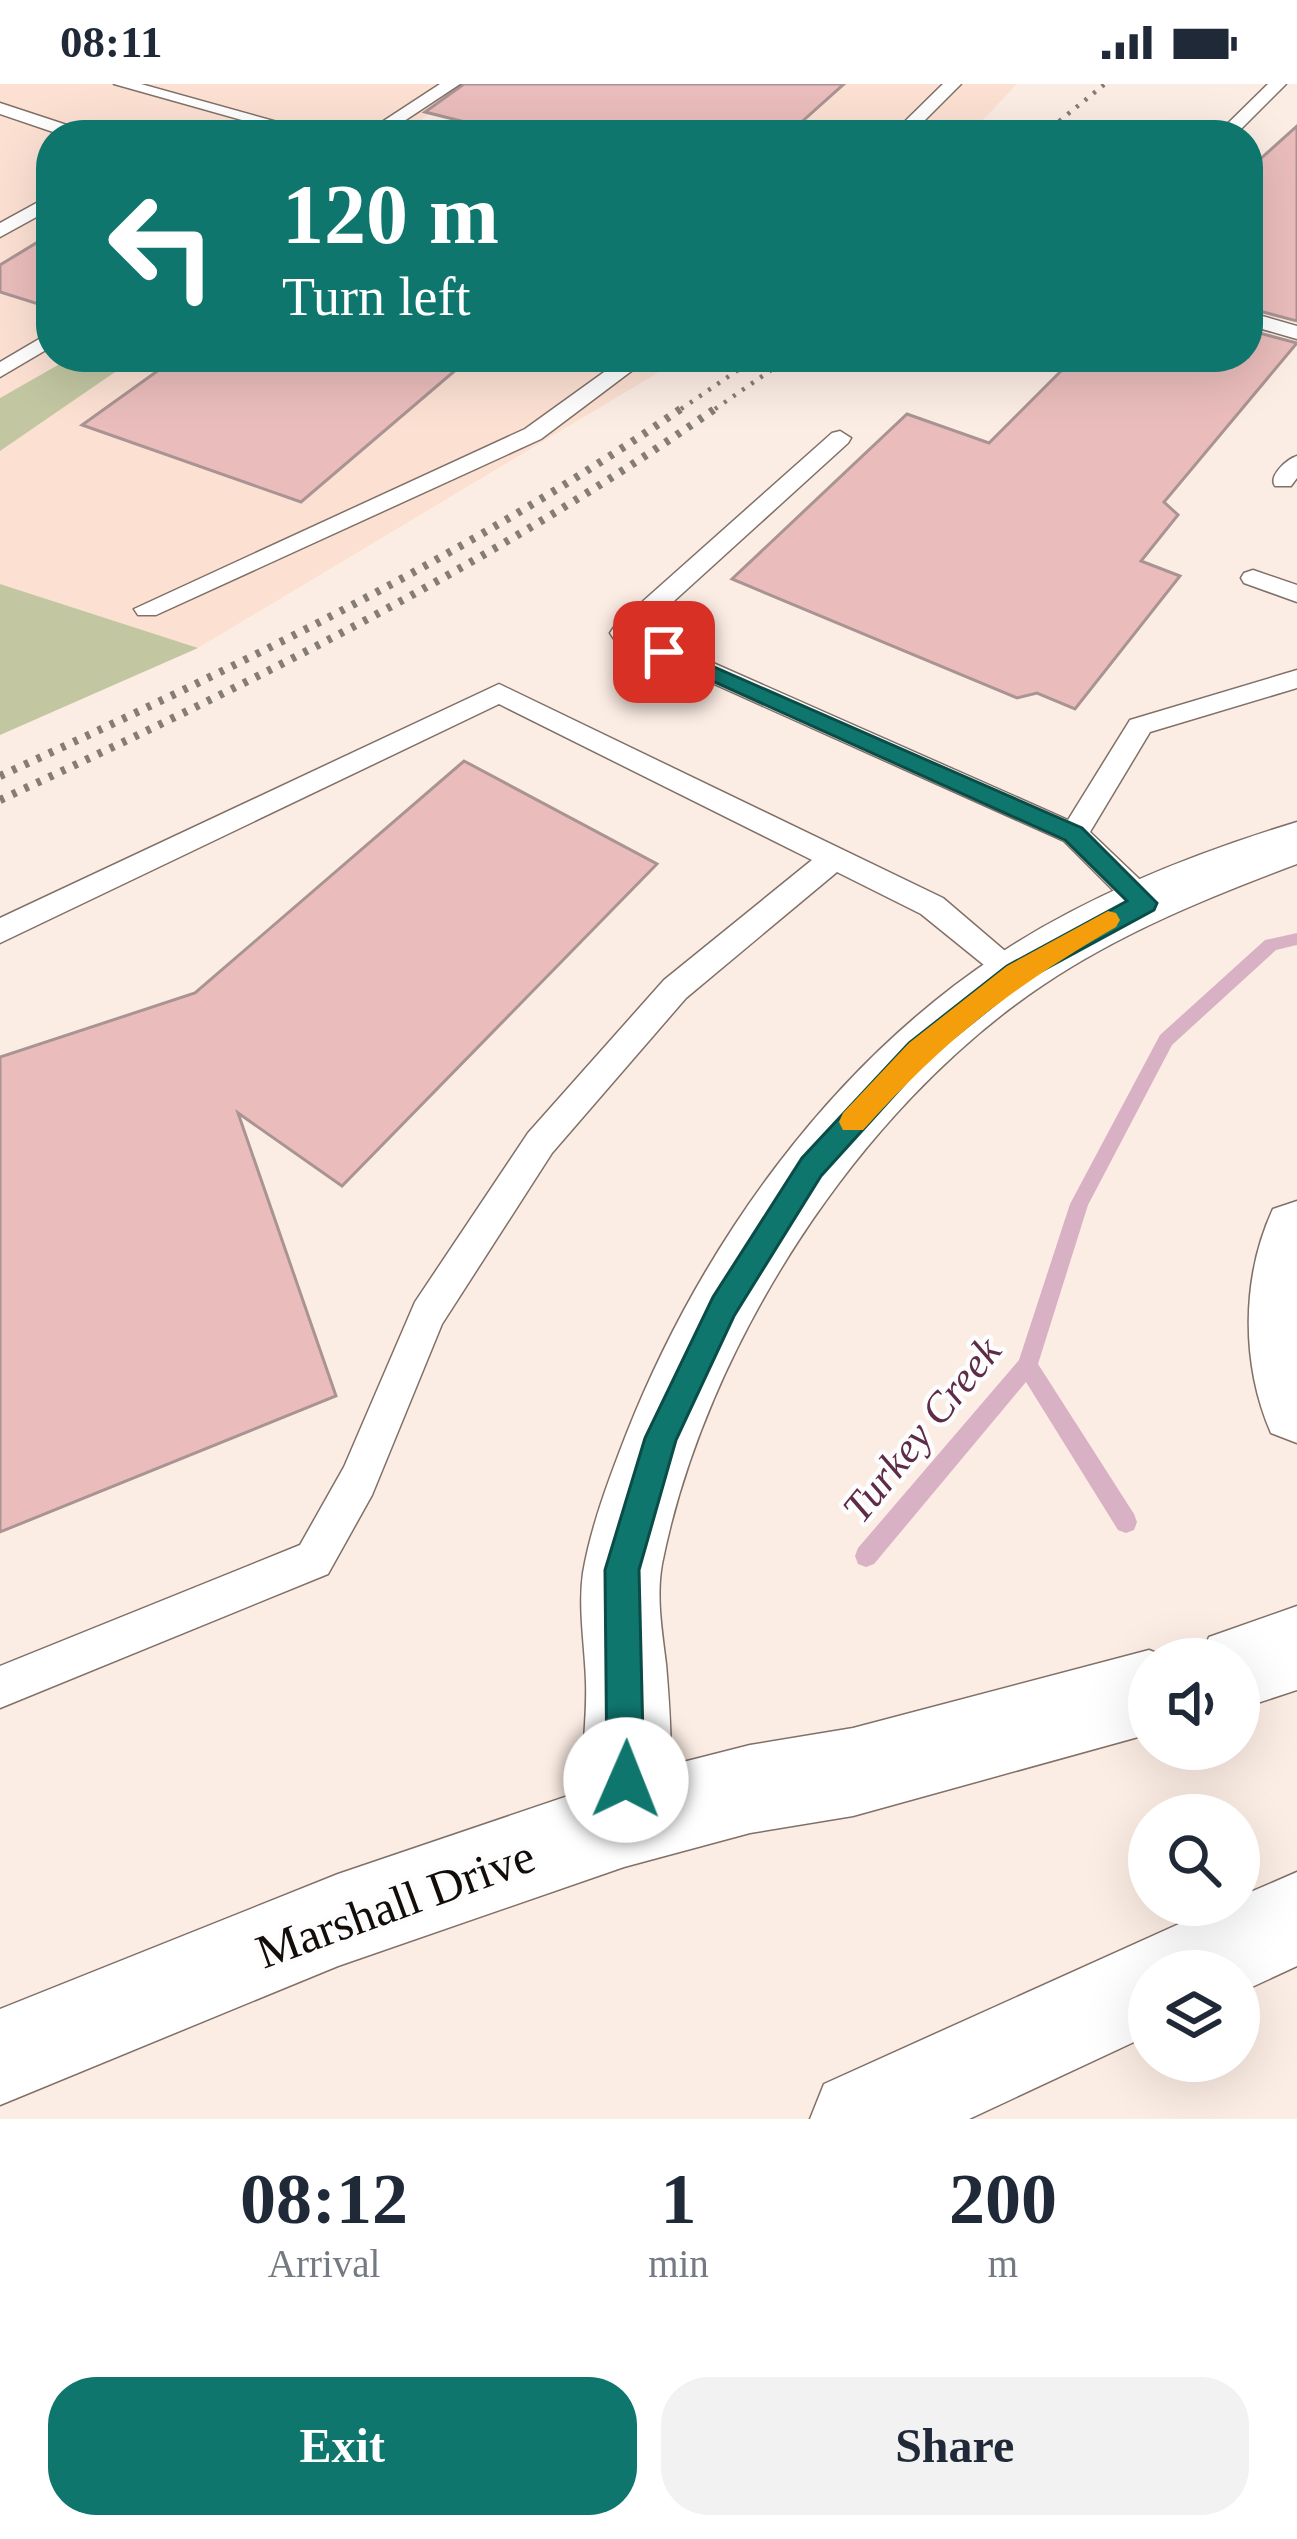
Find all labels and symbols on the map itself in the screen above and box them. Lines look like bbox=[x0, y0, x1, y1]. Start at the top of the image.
pin bbox=[613, 601, 715, 703]
water label: Turkey Creek bbox=[834, 1327, 1011, 1531]
position arrow bbox=[563, 1717, 689, 1843]
street label: Marshall Drive bbox=[249, 1829, 541, 1978]

